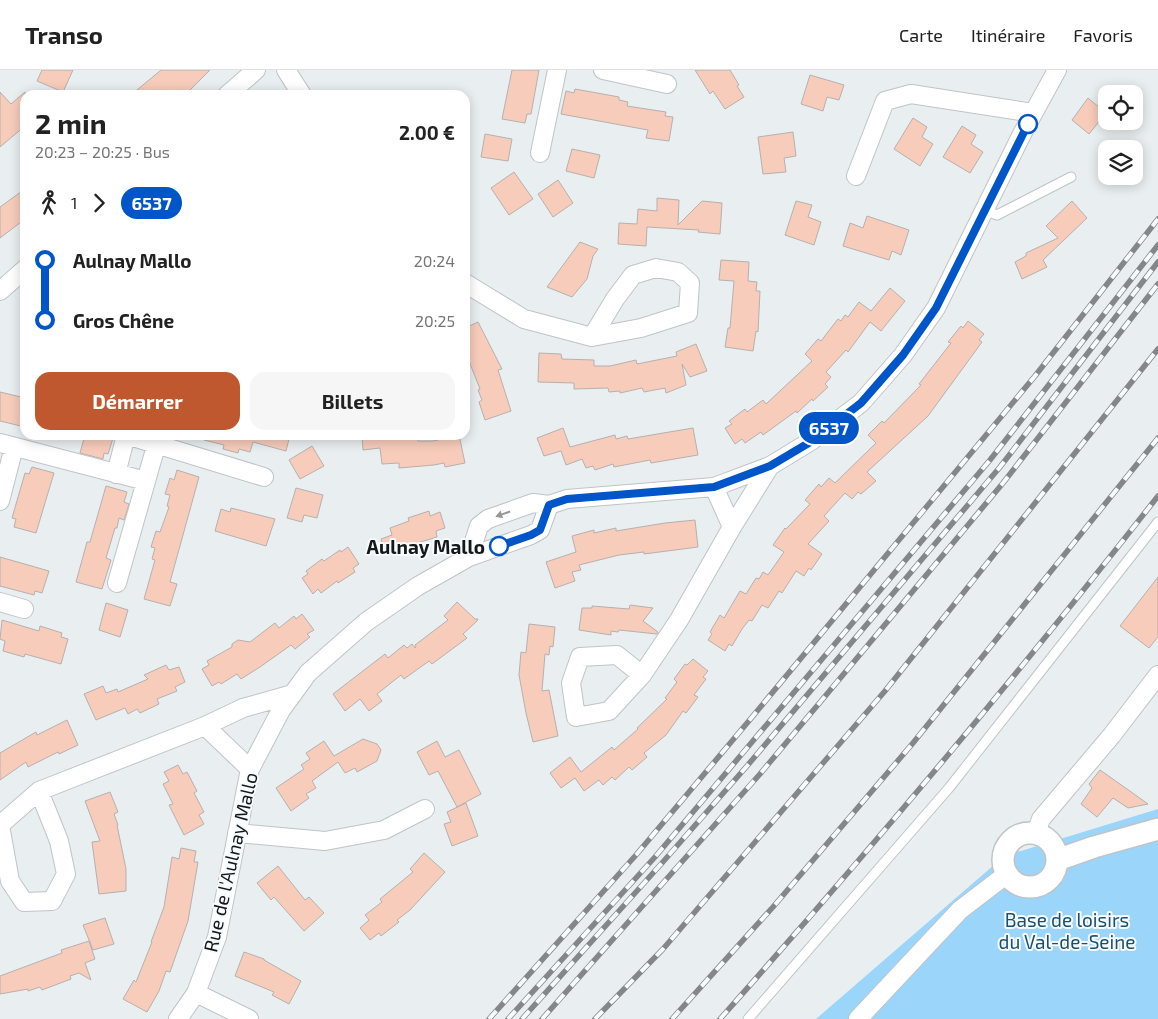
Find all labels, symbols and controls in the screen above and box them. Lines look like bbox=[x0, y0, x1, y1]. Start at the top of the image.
text: Transo bbox=[25, 20, 103, 49]
text: Carte bbox=[899, 24, 943, 46]
text: Itinéraire bbox=[971, 24, 1045, 46]
text: Favoris bbox=[1073, 24, 1133, 46]
map controls bbox=[1098, 85, 1143, 185]
button: locate bbox=[1098, 85, 1143, 130]
text: 2 min bbox=[35, 106, 107, 140]
unlabelled marker bbox=[1018, 114, 1038, 134]
text: 2.00 € bbox=[399, 121, 455, 144]
button: layers bbox=[1098, 140, 1143, 185]
text: 20:23 – 20:25 · Bus bbox=[35, 142, 170, 161]
icon: walk bbox=[35, 189, 63, 217]
icon: forward bbox=[85, 189, 113, 217]
text: 6537 bbox=[131, 192, 172, 214]
text: 1 bbox=[71, 193, 77, 212]
text: Aulnay Mallo bbox=[73, 249, 191, 272]
text: 20:24 bbox=[414, 251, 455, 270]
text: Gros Chêne bbox=[73, 309, 174, 332]
text: 20:25 bbox=[415, 311, 455, 330]
button: Démarrer bbox=[35, 372, 240, 430]
button: Billets bbox=[250, 372, 455, 430]
line badge: 6537 bbox=[794, 412, 864, 444]
text: 6537 bbox=[809, 417, 849, 439]
one-way arrow bbox=[495, 511, 510, 518]
place label: Aulnay Mallo bbox=[367, 535, 485, 559]
marker: Aulnay Mallo bbox=[489, 536, 509, 556]
street label: Rue de l'Aulnay Mallo bbox=[198, 770, 262, 954]
park label: Base de loisirs du Val-de-Seine bbox=[999, 908, 1136, 953]

